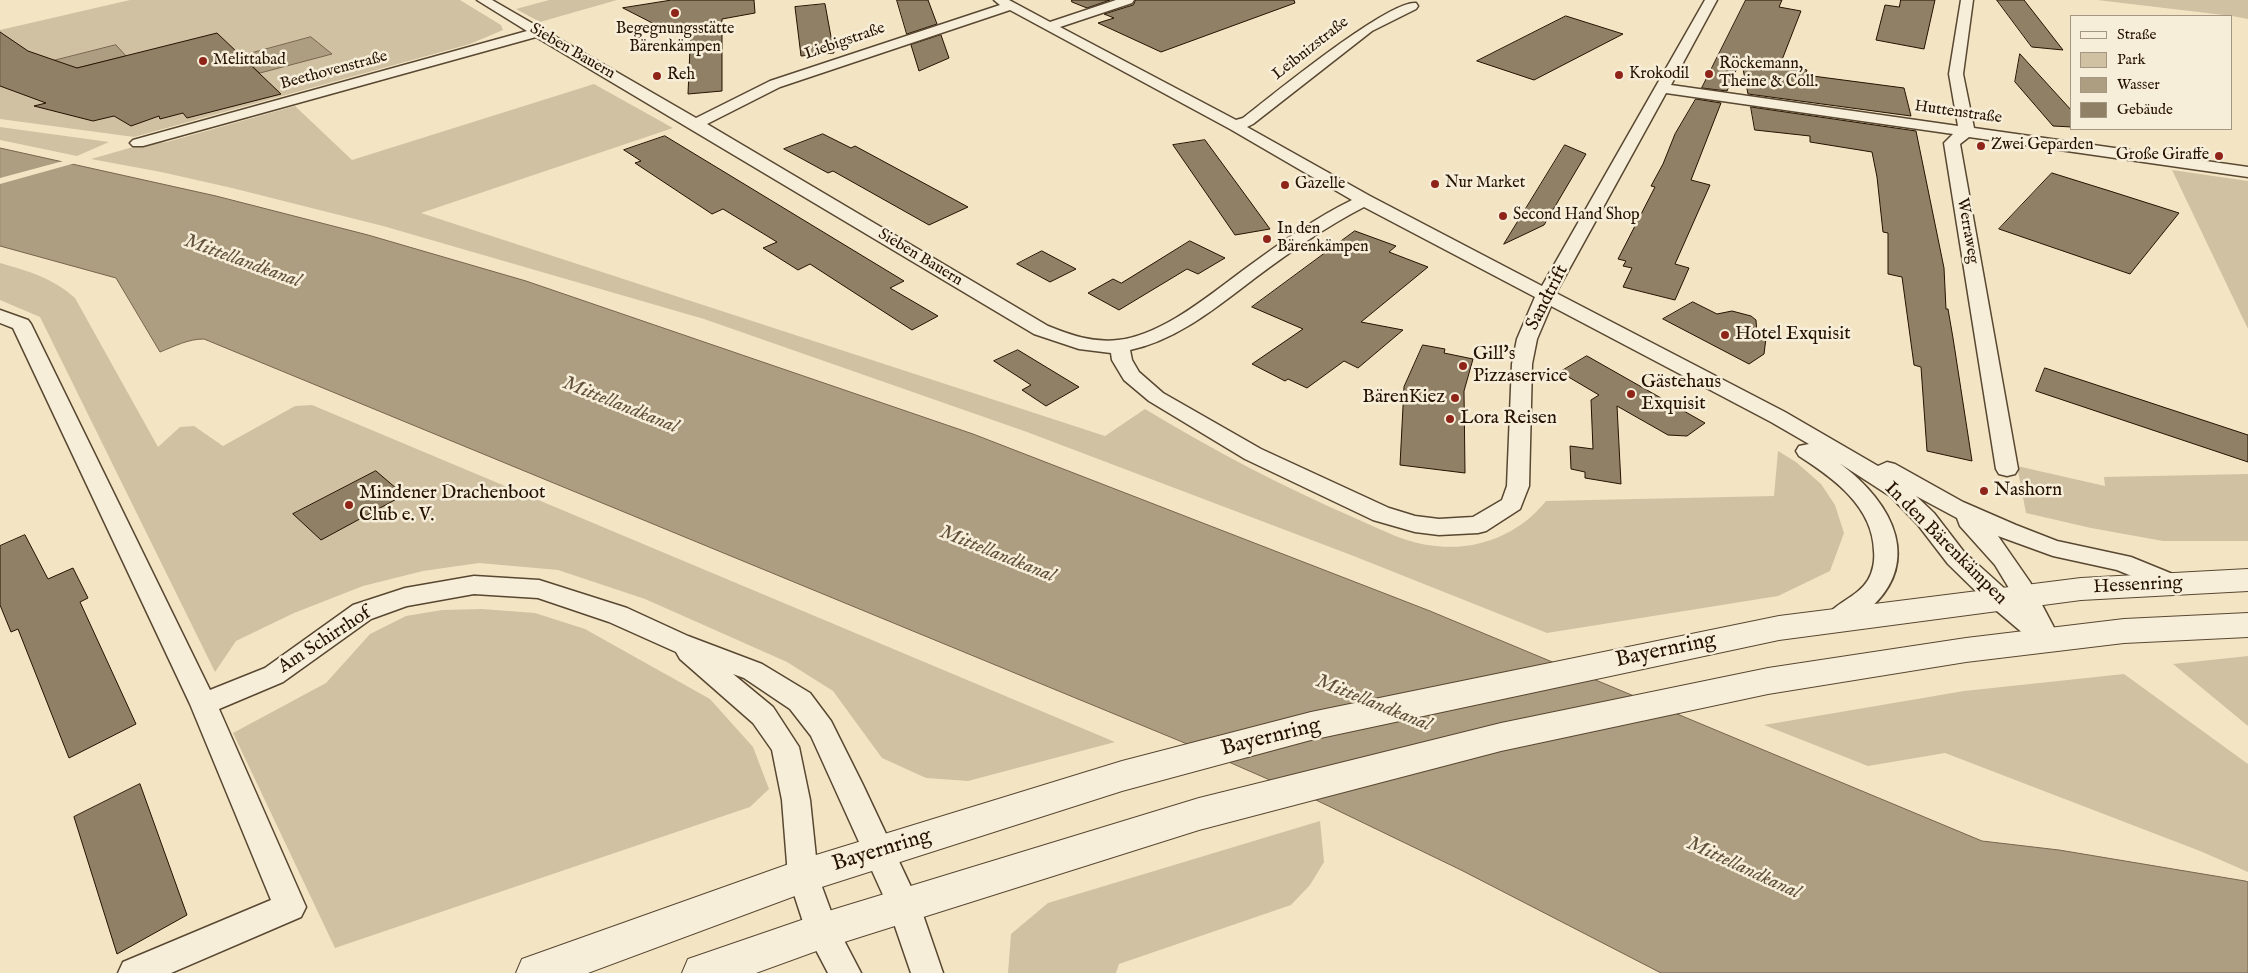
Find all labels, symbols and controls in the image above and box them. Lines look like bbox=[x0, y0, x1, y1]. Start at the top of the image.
marker: Begegnungsstätte Bärenkämpen bbox=[669, 7, 681, 19]
street label: Leibnizstraße bbox=[1269, 13, 1353, 85]
legend bbox=[2070, 15, 2233, 130]
street label: Liebigstraße bbox=[802, 19, 888, 65]
street label: Sieben Bauern bbox=[526, 20, 618, 84]
place label: Begegnungsstätte Bärenkämpen bbox=[616, 20, 734, 58]
text: Straße bbox=[2117, 25, 2156, 44]
street label: Beethovenstraße bbox=[278, 47, 390, 95]
text: Park bbox=[2117, 50, 2146, 69]
place label: Melittabad bbox=[213, 51, 286, 71]
marker: Melittabad bbox=[197, 55, 209, 67]
place label: Röckemann, Theine & Coll. bbox=[1719, 55, 1818, 93]
place label: Krokodil bbox=[1629, 65, 1689, 85]
place label: Reh bbox=[667, 66, 695, 86]
marker: Röckemann, Theine & Coll. bbox=[1703, 68, 1715, 80]
marker: Krokodil bbox=[1613, 69, 1625, 81]
marker: Reh bbox=[651, 70, 663, 82]
text: Wasser bbox=[2117, 75, 2160, 94]
street label: Huttenstraße bbox=[1913, 97, 2003, 129]
text: Gebäude bbox=[2117, 100, 2173, 119]
place label: Zwei Geparden bbox=[1991, 136, 2093, 156]
marker: Zwei Geparden bbox=[1975, 140, 1987, 152]
place label: Große Giraffe bbox=[2116, 146, 2209, 166]
marker: Große Giraffe bbox=[2213, 150, 2225, 162]
place label: Nur Market bbox=[1445, 174, 1525, 194]
place label: Gazelle bbox=[1295, 175, 1345, 195]
marker: Nur Market bbox=[1429, 178, 1441, 190]
marker: Gazelle bbox=[1279, 179, 1291, 191]
street label: Werraweg bbox=[1952, 196, 1982, 266]
place label: Second Hand Shop bbox=[1513, 206, 1640, 226]
marker: Second Hand Shop bbox=[1497, 210, 1509, 222]
place label: In den Bärenkämpen bbox=[1277, 220, 1369, 258]
street label: Sieben Bauern bbox=[874, 225, 966, 291]
water label: Mittellandkanal bbox=[180, 230, 304, 294]
marker: In den Bärenkämpen bbox=[1261, 233, 1273, 245]
street label: Sandtrift bbox=[1522, 262, 1574, 334]
place label: Hotel Exquisit bbox=[1735, 324, 1851, 346]
marker: Hotel Exquisit bbox=[1719, 329, 1731, 341]
place label: Gill's Pizzaservice bbox=[1473, 344, 1568, 388]
marker: Gill's Pizzaservice bbox=[1457, 360, 1469, 372]
water label: Mittellandkanal bbox=[559, 372, 681, 440]
place label: Gästehaus Exquisit bbox=[1641, 372, 1721, 416]
place label: BärenKiez bbox=[1362, 387, 1445, 409]
marker: Gästehaus Exquisit bbox=[1625, 388, 1637, 400]
marker: BärenKiez bbox=[1449, 392, 1461, 404]
place label: Lora Reisen bbox=[1460, 408, 1557, 430]
marker: Lora Reisen bbox=[1444, 413, 1456, 425]
street label: In den Bärenkämpen bbox=[1879, 478, 2011, 610]
place label: Nashorn bbox=[1994, 480, 2062, 502]
place label: Mindener Drachenboot Club e. V. bbox=[359, 483, 545, 527]
marker: Nashorn bbox=[1978, 485, 1990, 497]
marker: Mindener Drachenboot Club e. V. bbox=[343, 499, 355, 511]
water label: Mittellandkanal bbox=[936, 521, 1058, 589]
street label: Hessenring bbox=[2093, 572, 2183, 600]
street label: Am Schirrhof bbox=[274, 603, 376, 679]
street label: Bayernring bbox=[1613, 627, 1719, 675]
water label: Mittellandkanal bbox=[1312, 670, 1434, 738]
street label: Bayernring bbox=[1218, 713, 1324, 763]
street label: Bayernring bbox=[829, 823, 935, 879]
water label: Mittellandkanal bbox=[1683, 832, 1803, 906]

